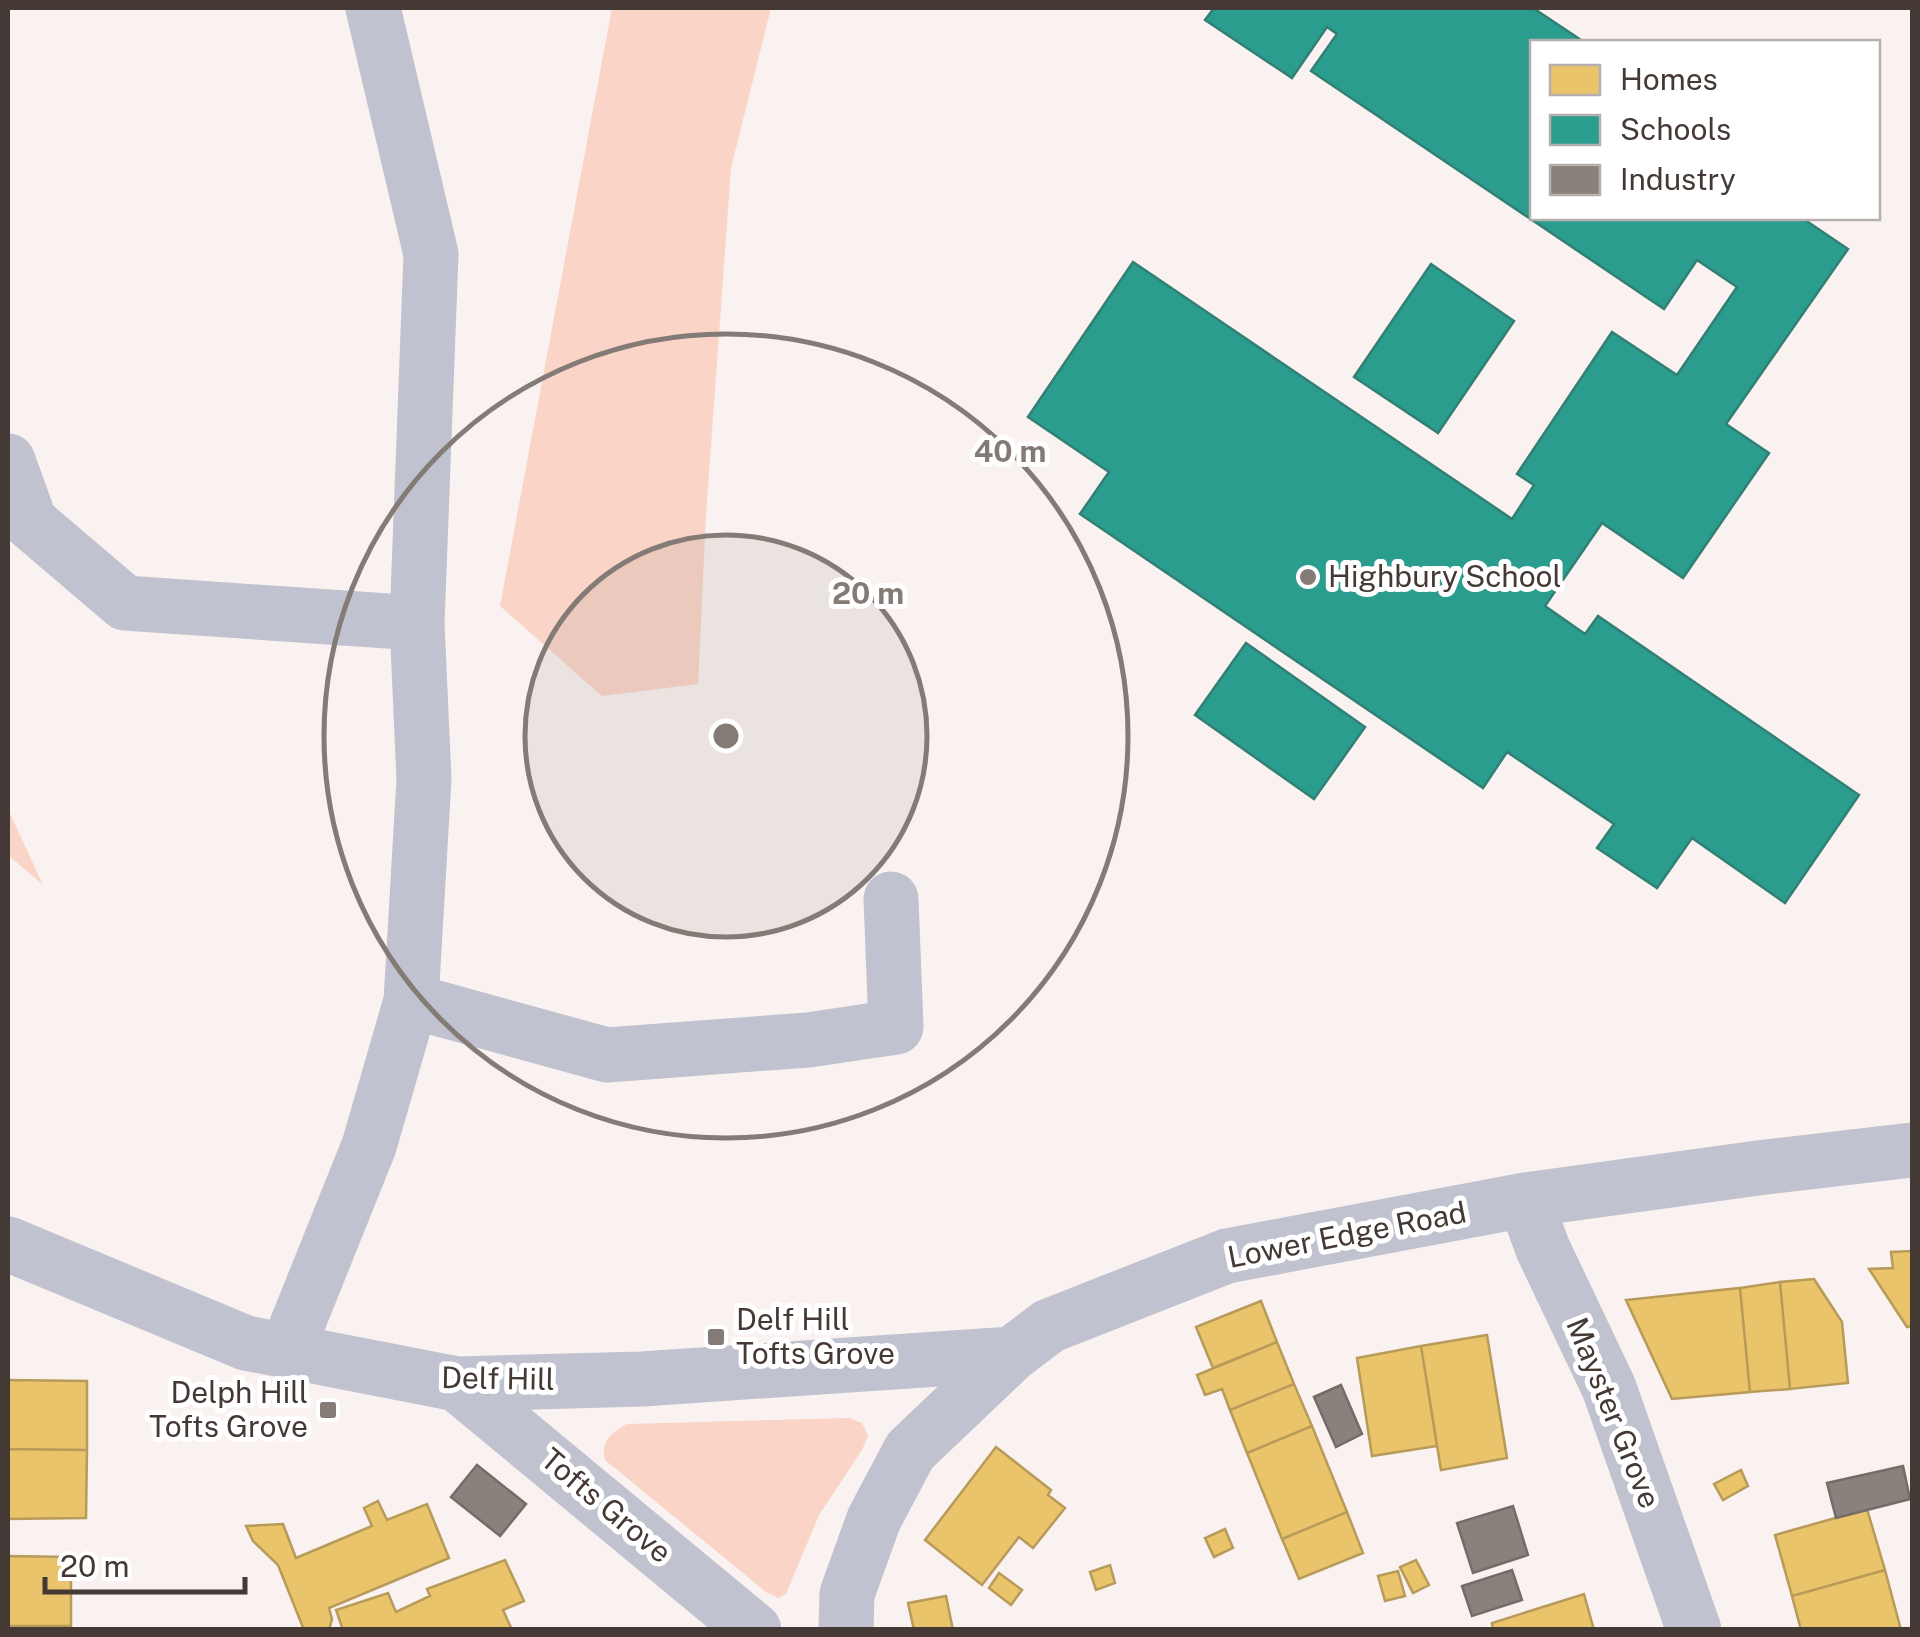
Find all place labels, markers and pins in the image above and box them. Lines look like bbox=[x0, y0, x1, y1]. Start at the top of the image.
place label: Highbury School bbox=[1328, 558, 1562, 594]
marker: Highbury School bbox=[1297, 566, 1319, 588]
centre of rings bbox=[708, 718, 744, 754]
place label: Delf Hill Tofts Grove bbox=[736, 1301, 895, 1371]
marker: Delf Hill Tofts Grove bbox=[705, 1326, 727, 1348]
place label: Delph Hill Tofts Grove bbox=[149, 1374, 308, 1444]
marker: Delph Hill Tofts Grove bbox=[317, 1399, 339, 1421]

